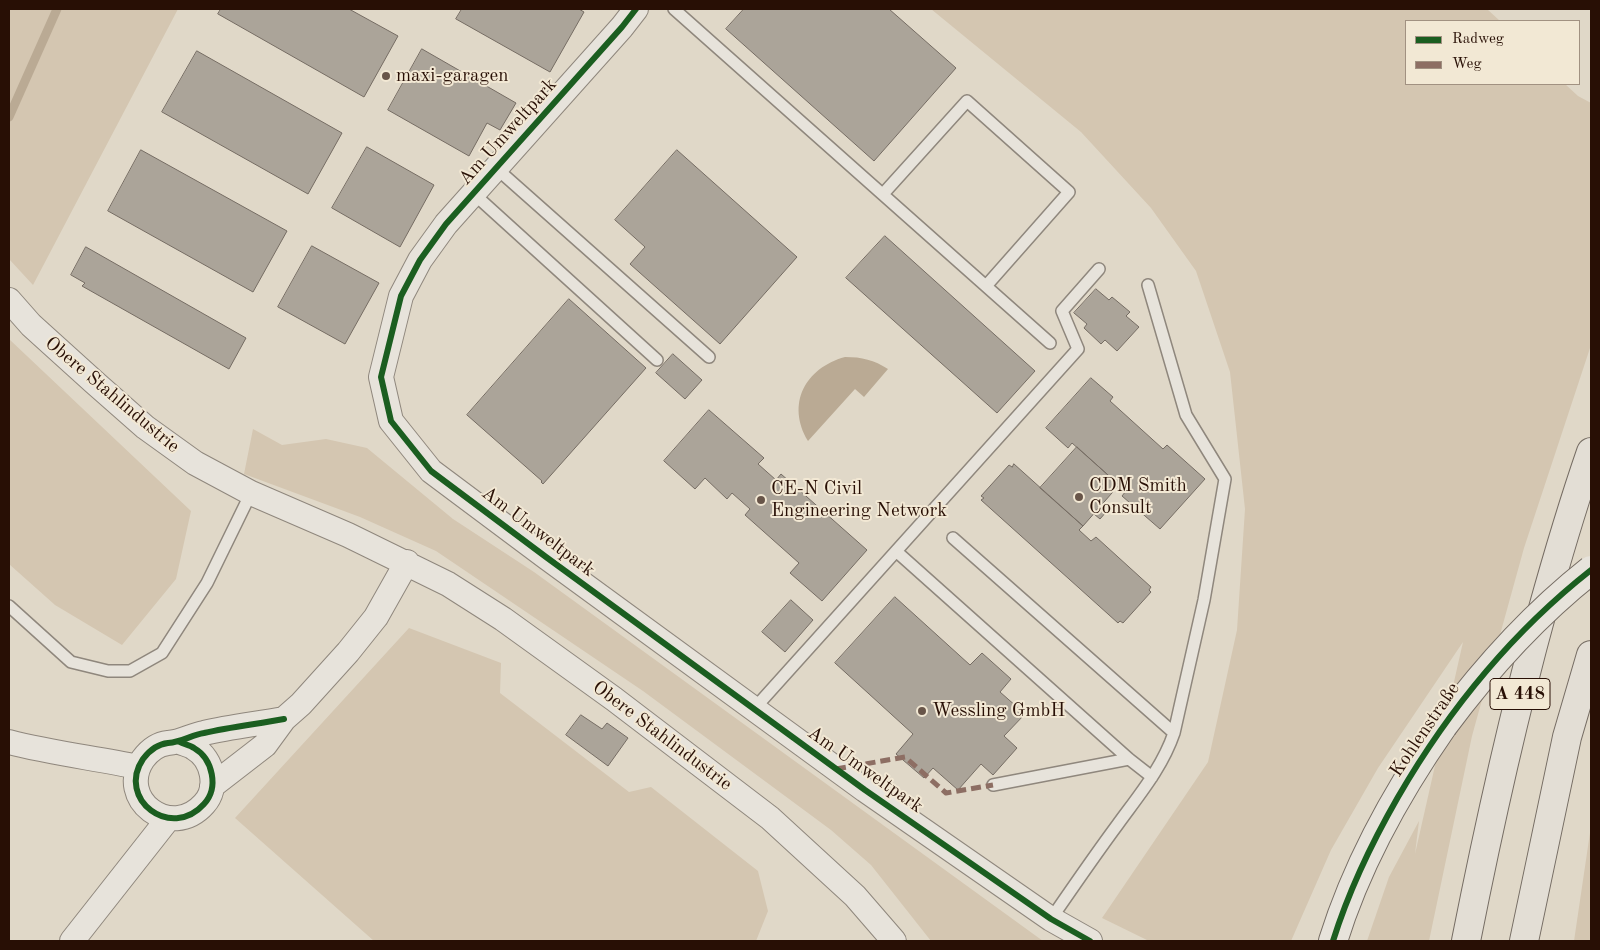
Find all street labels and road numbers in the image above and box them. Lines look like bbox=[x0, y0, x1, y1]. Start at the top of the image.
street label: Am Umweltpark bbox=[454, 74, 562, 190]
street label: Obere Stahlindustrie bbox=[40, 332, 184, 458]
street label: Am Umweltpark bbox=[477, 482, 599, 582]
street label: Obere Stahlindustrie bbox=[588, 676, 736, 796]
street label: Kohlenstraße bbox=[1385, 678, 1465, 782]
road number: A 448 bbox=[1490, 679, 1550, 710]
street label: Am Umweltpark bbox=[803, 722, 927, 818]

